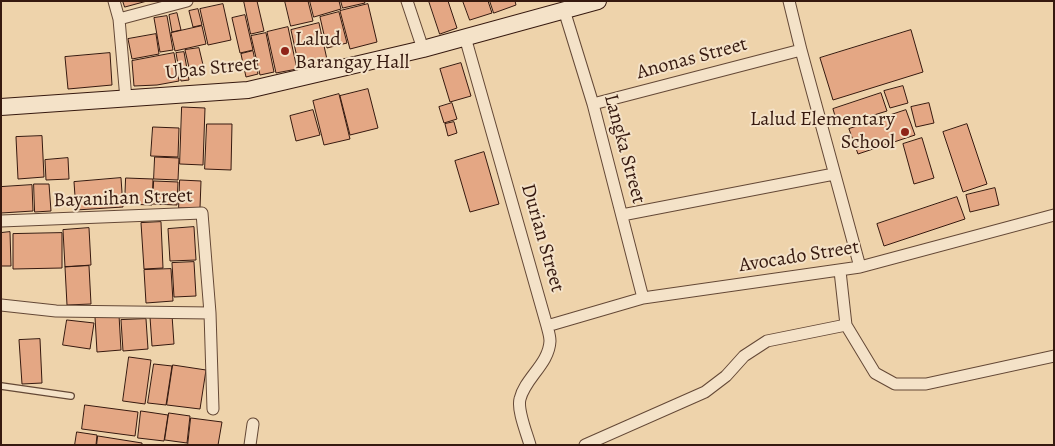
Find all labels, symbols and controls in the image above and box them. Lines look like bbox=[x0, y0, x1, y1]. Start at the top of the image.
place label: Lalud Barangay Hall bbox=[295, 28, 409, 75]
street label: Anonas Street bbox=[634, 33, 750, 85]
marker: Lalud Barangay Hall bbox=[279, 45, 291, 57]
street label: Ubas Street bbox=[164, 52, 260, 86]
street label: Langka Street bbox=[598, 92, 650, 206]
place label: Lalud Elementary School bbox=[750, 108, 895, 155]
marker: Lalud Elementary School bbox=[899, 126, 911, 138]
street label: Durian Street bbox=[515, 181, 569, 295]
street label: Bayanihan Street bbox=[53, 185, 193, 213]
street label: Avocado Street bbox=[737, 236, 861, 278]

